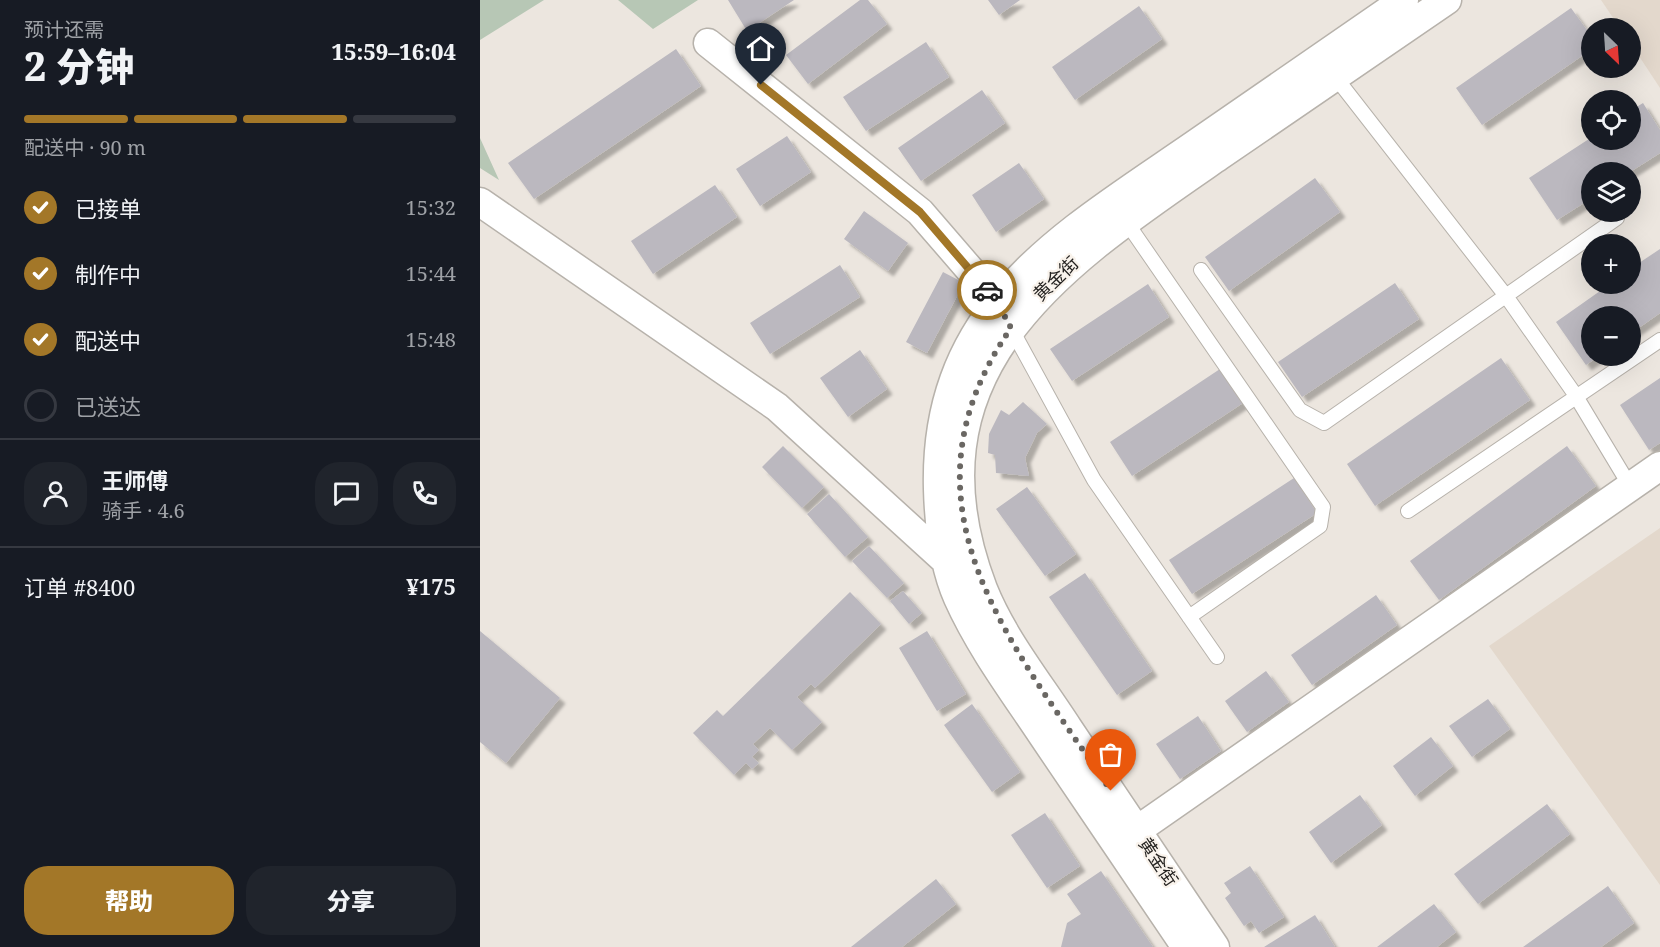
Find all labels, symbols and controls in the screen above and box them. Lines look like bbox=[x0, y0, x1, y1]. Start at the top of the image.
text: 预计还需 bbox=[24, 16, 104, 43]
north arrow bbox=[1581, 18, 1641, 78]
map controls bbox=[1581, 18, 1641, 366]
pin bbox=[735, 23, 786, 85]
icon: home bbox=[744, 32, 777, 65]
text: 15:59–16:04 bbox=[332, 36, 456, 66]
text: 2 分钟 bbox=[24, 39, 134, 92]
button: locate bbox=[1581, 90, 1641, 150]
text: 配送中 · 90 m bbox=[24, 134, 146, 161]
button: layers bbox=[1581, 162, 1641, 222]
icon: check bbox=[24, 191, 57, 224]
text: 已接单 bbox=[75, 193, 141, 223]
text: 15:32 bbox=[406, 194, 456, 221]
button: + bbox=[1581, 234, 1641, 294]
street label: 黄金街 bbox=[1028, 251, 1083, 306]
icon: check bbox=[24, 257, 57, 290]
text: 制作中 bbox=[75, 259, 141, 289]
text: 15:44 bbox=[406, 260, 456, 287]
courier bbox=[957, 260, 1017, 320]
icon: car bbox=[971, 274, 1004, 307]
button: − bbox=[1581, 306, 1641, 366]
icon: check bbox=[24, 323, 57, 356]
text: 配送中 bbox=[75, 325, 141, 355]
text: 15:48 bbox=[406, 326, 456, 353]
text: 已送达 bbox=[75, 391, 141, 421]
button: person bbox=[24, 462, 87, 525]
button: chat bbox=[315, 462, 378, 525]
button: phone bbox=[393, 462, 456, 525]
text: 王师傅 bbox=[102, 465, 168, 495]
text: 骑手 · 4.6 bbox=[102, 497, 185, 524]
text: ¥175 bbox=[406, 571, 456, 601]
text: 订单 #8400 bbox=[24, 572, 135, 602]
pin bbox=[1085, 729, 1136, 791]
icon: bag bbox=[1094, 738, 1127, 771]
street label: 黄金街 bbox=[1134, 832, 1184, 891]
button: 帮助 bbox=[24, 866, 234, 935]
button: 分享 bbox=[246, 866, 456, 935]

